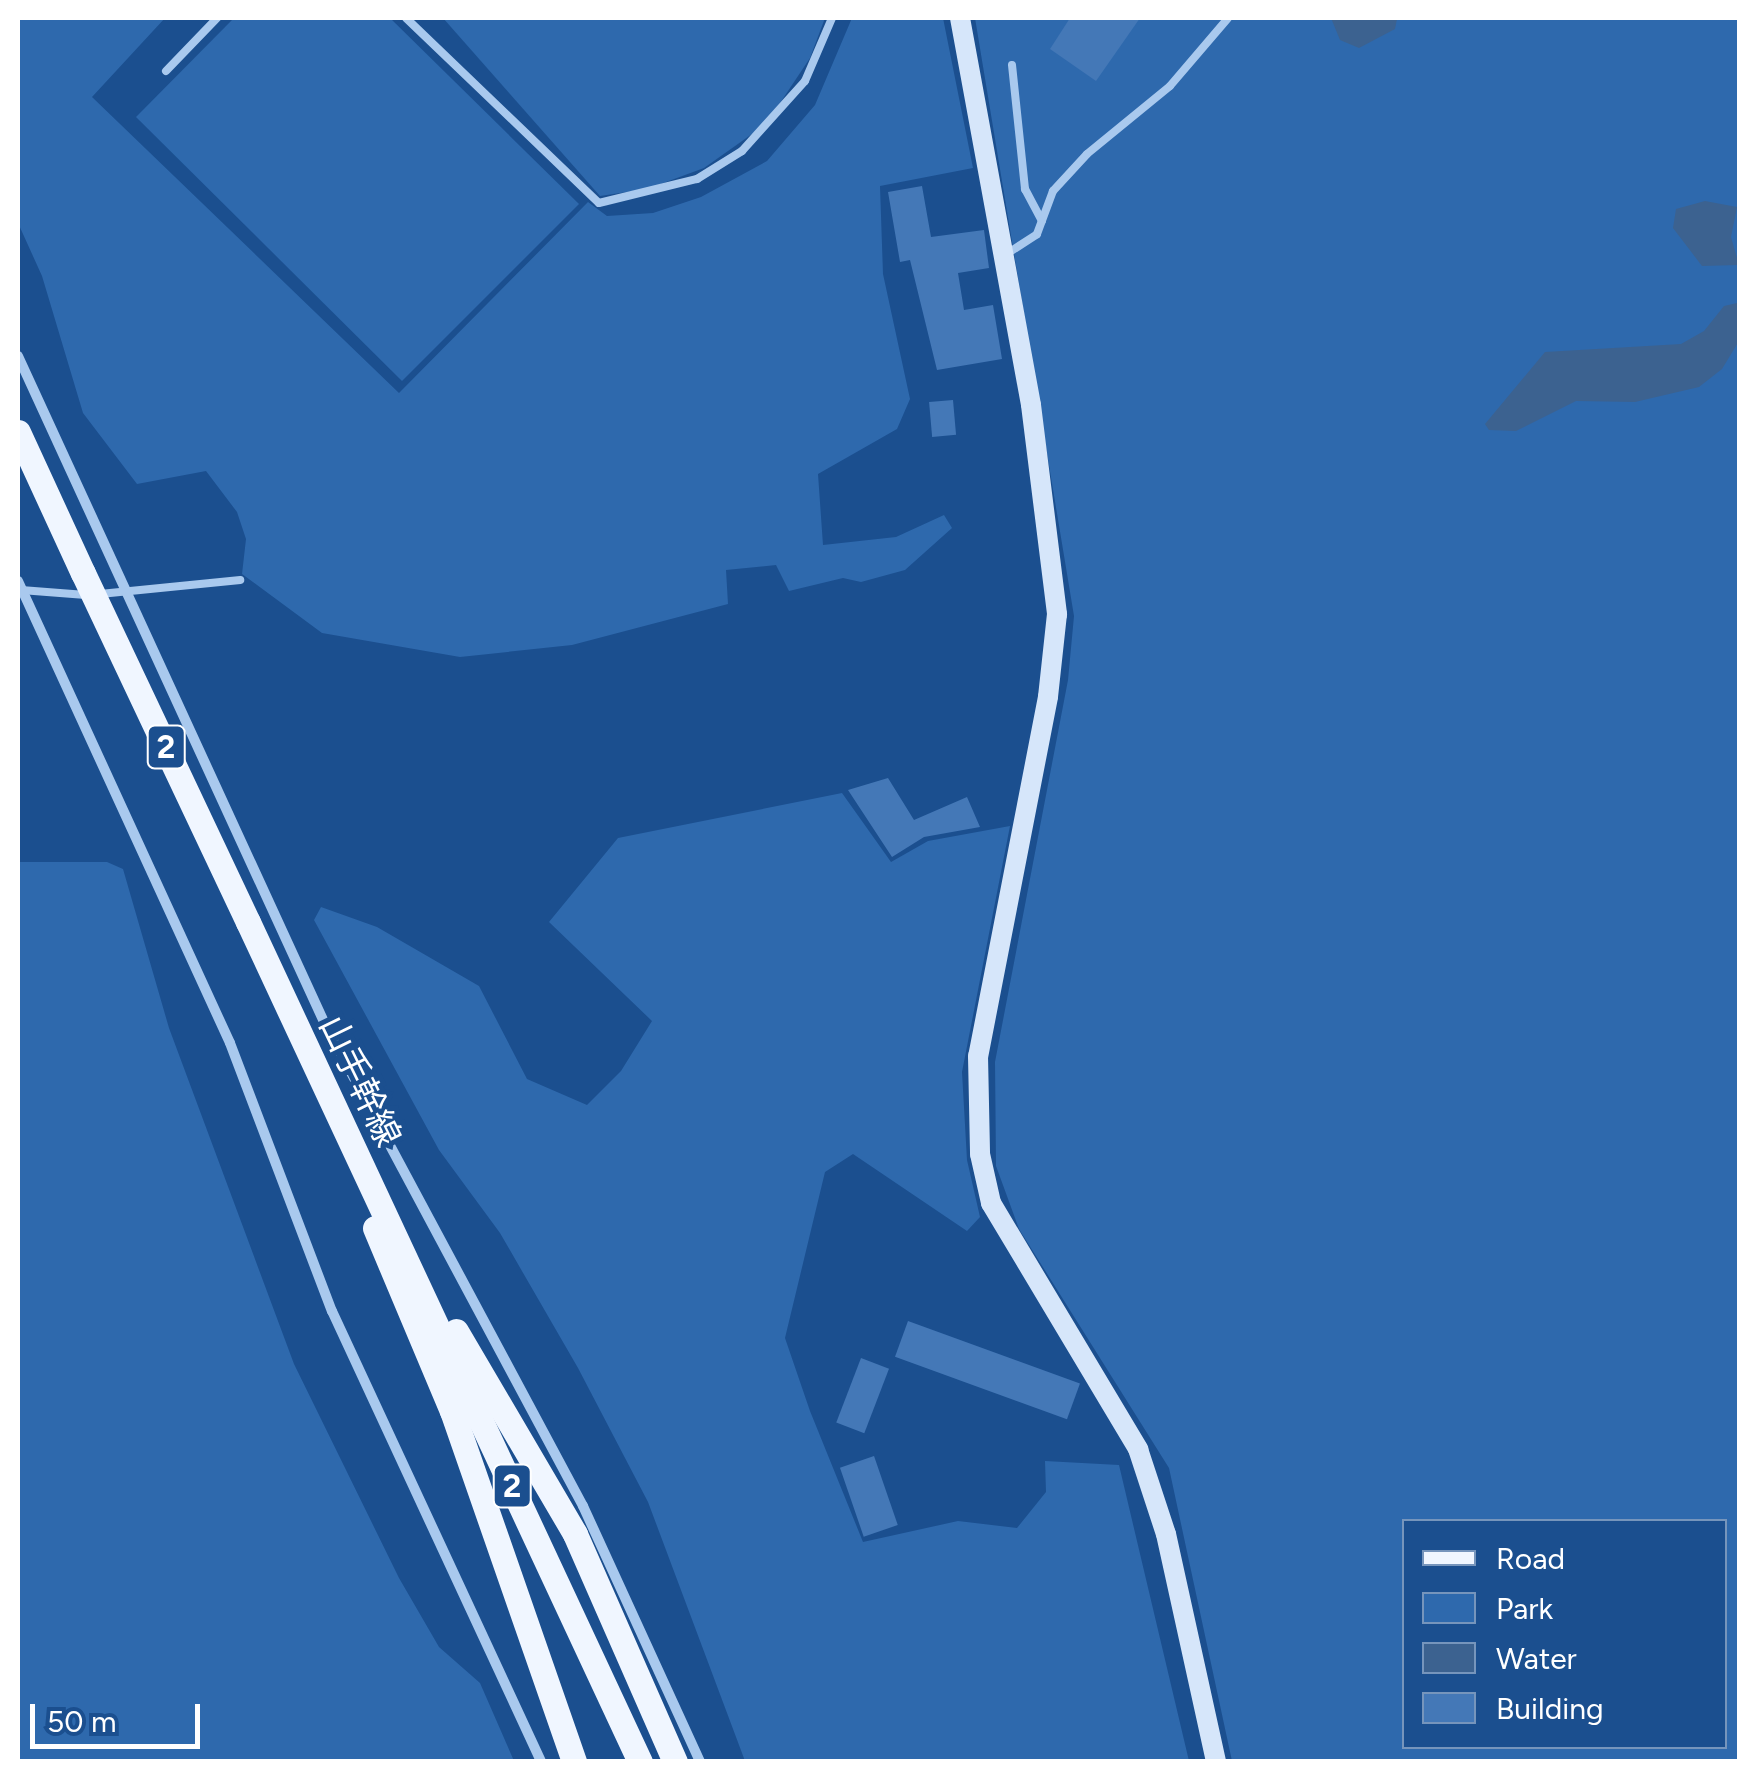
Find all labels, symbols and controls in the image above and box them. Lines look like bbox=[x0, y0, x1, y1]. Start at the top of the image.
road number: 2 bbox=[146, 720, 186, 774]
street label: 山手幹線 bbox=[310, 1009, 410, 1153]
road number: 2 bbox=[492, 1459, 532, 1513]
legend bbox=[1402, 1519, 1727, 1749]
text: Road bbox=[1496, 1540, 1565, 1577]
text: Park bbox=[1496, 1590, 1553, 1627]
text: Water bbox=[1496, 1640, 1577, 1677]
scale bar bbox=[35, 1684, 205, 1746]
text: Building bbox=[1496, 1690, 1604, 1727]
text: 50 m bbox=[47, 1703, 116, 1740]

